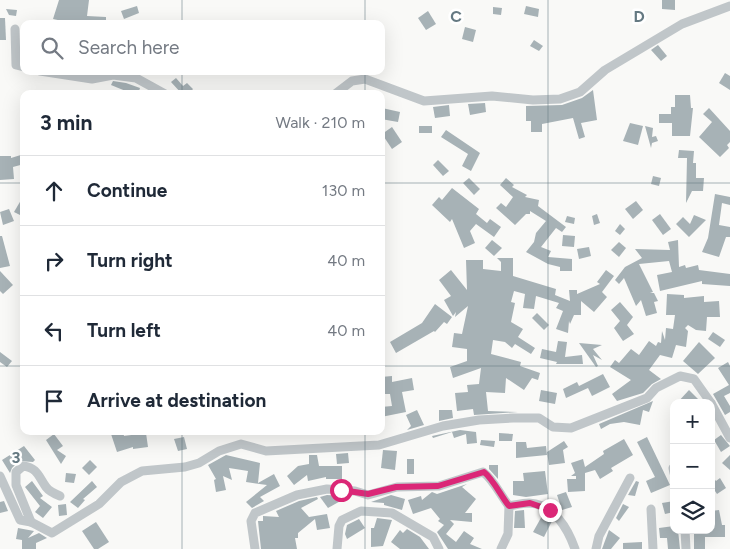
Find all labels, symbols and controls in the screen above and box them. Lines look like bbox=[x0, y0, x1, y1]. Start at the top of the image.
text: C bbox=[450, 7, 462, 26]
text: D bbox=[633, 7, 645, 26]
search box bbox=[20, 20, 385, 75]
icon: search bbox=[38, 34, 66, 62]
text: Search here bbox=[78, 36, 180, 59]
text: 3 min bbox=[40, 110, 92, 135]
text: Walk · 210 m bbox=[276, 113, 365, 132]
icon: ahead bbox=[40, 177, 68, 205]
text: Continue bbox=[87, 179, 167, 202]
text: 130 m bbox=[322, 181, 365, 200]
icon: right bbox=[40, 247, 68, 275]
text: Turn right bbox=[87, 249, 173, 272]
text: 40 m bbox=[327, 251, 365, 270]
icon: left bbox=[40, 317, 68, 345]
text: Turn left bbox=[87, 319, 161, 342]
text: 40 m bbox=[327, 321, 365, 340]
icon: arrive bbox=[40, 387, 68, 415]
text: Arrive at destination bbox=[87, 389, 266, 412]
map controls bbox=[670, 399, 715, 534]
button: + bbox=[670, 399, 715, 444]
button: − bbox=[670, 444, 715, 489]
text: 3 bbox=[12, 448, 21, 467]
route start bbox=[330, 479, 353, 502]
button: layers bbox=[670, 489, 715, 534]
route end bbox=[539, 499, 562, 522]

